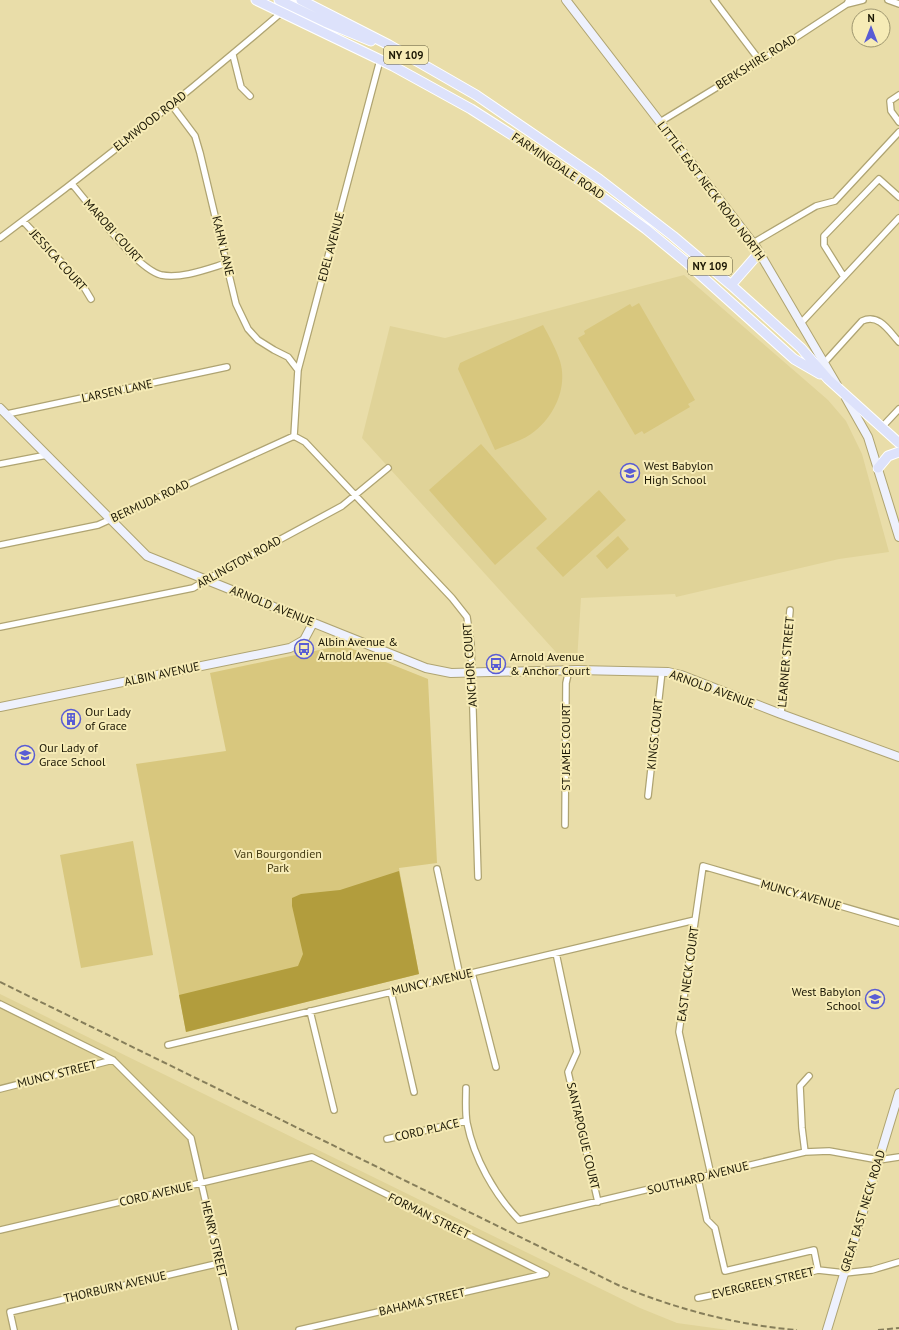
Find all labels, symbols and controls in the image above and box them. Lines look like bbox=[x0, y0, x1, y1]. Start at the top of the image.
north arrow bbox=[851, 8, 891, 48]
text: N bbox=[867, 11, 875, 25]
street label: BERKSHIRE ROAD bbox=[713, 31, 799, 92]
road number: NY 109 bbox=[384, 46, 428, 64]
street label: ELMWOOD ROAD bbox=[110, 87, 189, 154]
street label: LITTLE EAST NECK ROAD NORTH bbox=[654, 118, 768, 263]
street label: FARMINGDALE ROAD bbox=[509, 129, 608, 202]
street label: MAROBI COURT bbox=[81, 196, 146, 266]
street label: EDEL AVENUE bbox=[314, 210, 347, 283]
street label: KAHN LANE bbox=[209, 214, 238, 277]
street label: JESSICA COURT bbox=[26, 225, 90, 294]
road number: NY 109 bbox=[688, 257, 732, 275]
street label: LARSEN LANE bbox=[80, 376, 154, 405]
place label: West Babylon High School bbox=[644, 458, 713, 487]
school or university icon: West Babylon High School bbox=[619, 462, 641, 484]
street label: BERMUDA ROAD bbox=[108, 476, 191, 525]
street label: ARLINGTON ROAD bbox=[194, 532, 284, 591]
street label: ARNOLD AVENUE bbox=[228, 582, 316, 629]
street label: LEARNER STREET bbox=[774, 615, 797, 708]
street label: ANCHOR COURT bbox=[459, 622, 480, 708]
place label: Albin Avenue & Arnold Avenue bbox=[318, 634, 398, 663]
bus stop icon: Albin Avenue & Arnold Avenue bbox=[293, 638, 315, 660]
place label: Arnold Avenue & Anchor Court bbox=[510, 649, 590, 678]
bus stop icon: Arnold Avenue & Anchor Court bbox=[485, 653, 507, 675]
street label: ALBIN AVENUE bbox=[123, 658, 201, 689]
street label: ARNOLD AVENUE bbox=[668, 666, 757, 711]
street label: KINGS COURT bbox=[643, 697, 666, 770]
street label: ST JAMES COURT bbox=[558, 703, 573, 791]
place label: Our Lady of Grace bbox=[85, 704, 131, 733]
building icon: Our Lady of Grace bbox=[60, 708, 82, 730]
place label: Our Lady of Grace School bbox=[39, 740, 106, 769]
school or university icon: Our Lady of Grace School bbox=[14, 744, 36, 766]
park label: Van Bourgondien Park bbox=[233, 846, 322, 875]
street label: MUNCY AVENUE bbox=[759, 876, 843, 913]
street label: EAST NECK COURT bbox=[673, 925, 702, 1023]
street label: MUNCY AVENUE bbox=[390, 965, 474, 998]
place label: West Babylon School bbox=[792, 984, 861, 1013]
school or university icon: West Babylon School bbox=[864, 988, 886, 1010]
street label: MUNCY STREET bbox=[16, 1056, 98, 1091]
street label: SANTAPOGUE COURT bbox=[564, 1081, 603, 1191]
street label: CORD PLACE bbox=[393, 1115, 461, 1144]
street label: GREAT EAST NECK ROAD bbox=[837, 1148, 888, 1274]
street label: SOUTHARD AVENUE bbox=[646, 1158, 750, 1197]
street label: CORD AVENUE bbox=[118, 1178, 194, 1209]
street label: FORMAN STREET bbox=[386, 1189, 473, 1242]
street label: HENRY STREET bbox=[198, 1199, 231, 1279]
street label: EVERGREEN STREET bbox=[710, 1263, 816, 1302]
street label: THORBURN AVENUE bbox=[62, 1267, 168, 1306]
street label: BAHAMA STREET bbox=[377, 1284, 467, 1319]

